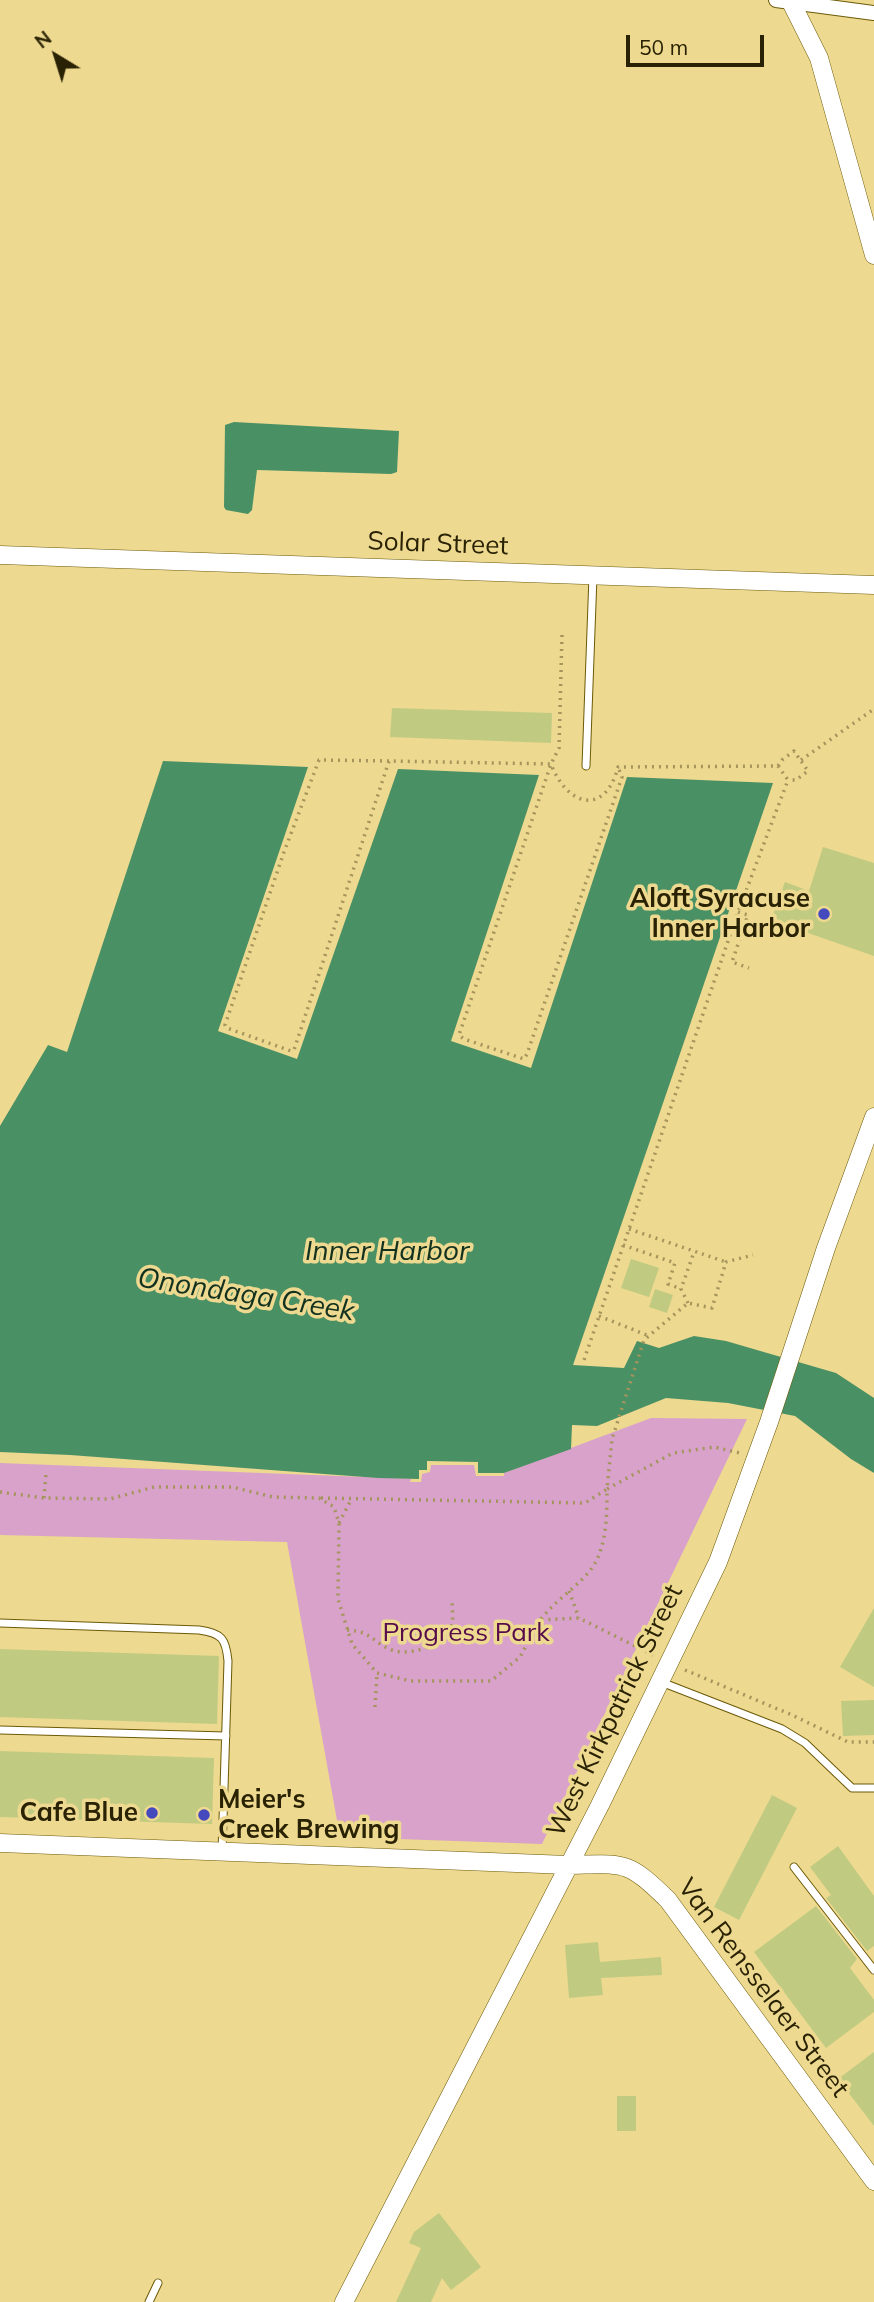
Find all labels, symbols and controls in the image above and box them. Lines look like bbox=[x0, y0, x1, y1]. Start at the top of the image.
north arrow bbox=[21, 21, 91, 91]
scale bar bbox=[629, 21, 767, 65]
text: N bbox=[30, 26, 56, 53]
text: 50 m bbox=[639, 34, 688, 60]
street label: Solar Street bbox=[367, 526, 509, 562]
place label: Aloft Syracuse Inner Harbor bbox=[630, 883, 810, 944]
marker: Aloft Syracuse Inner Harbor bbox=[816, 906, 832, 922]
water label: Inner Harbor bbox=[305, 1235, 469, 1269]
water label: Onondaga Creek bbox=[135, 1261, 357, 1329]
street label: West Kirkpatrick Street bbox=[540, 1580, 690, 1842]
park label: Progress Park bbox=[382, 1617, 550, 1649]
place label: Meier's Creek Brewing bbox=[218, 1784, 399, 1846]
place label: Cafe Blue bbox=[19, 1797, 138, 1829]
marker: Cafe Blue bbox=[144, 1805, 160, 1821]
marker: Meier's Creek Brewing bbox=[196, 1807, 212, 1823]
street label: Van Rensselaer Street bbox=[671, 1873, 855, 2103]

